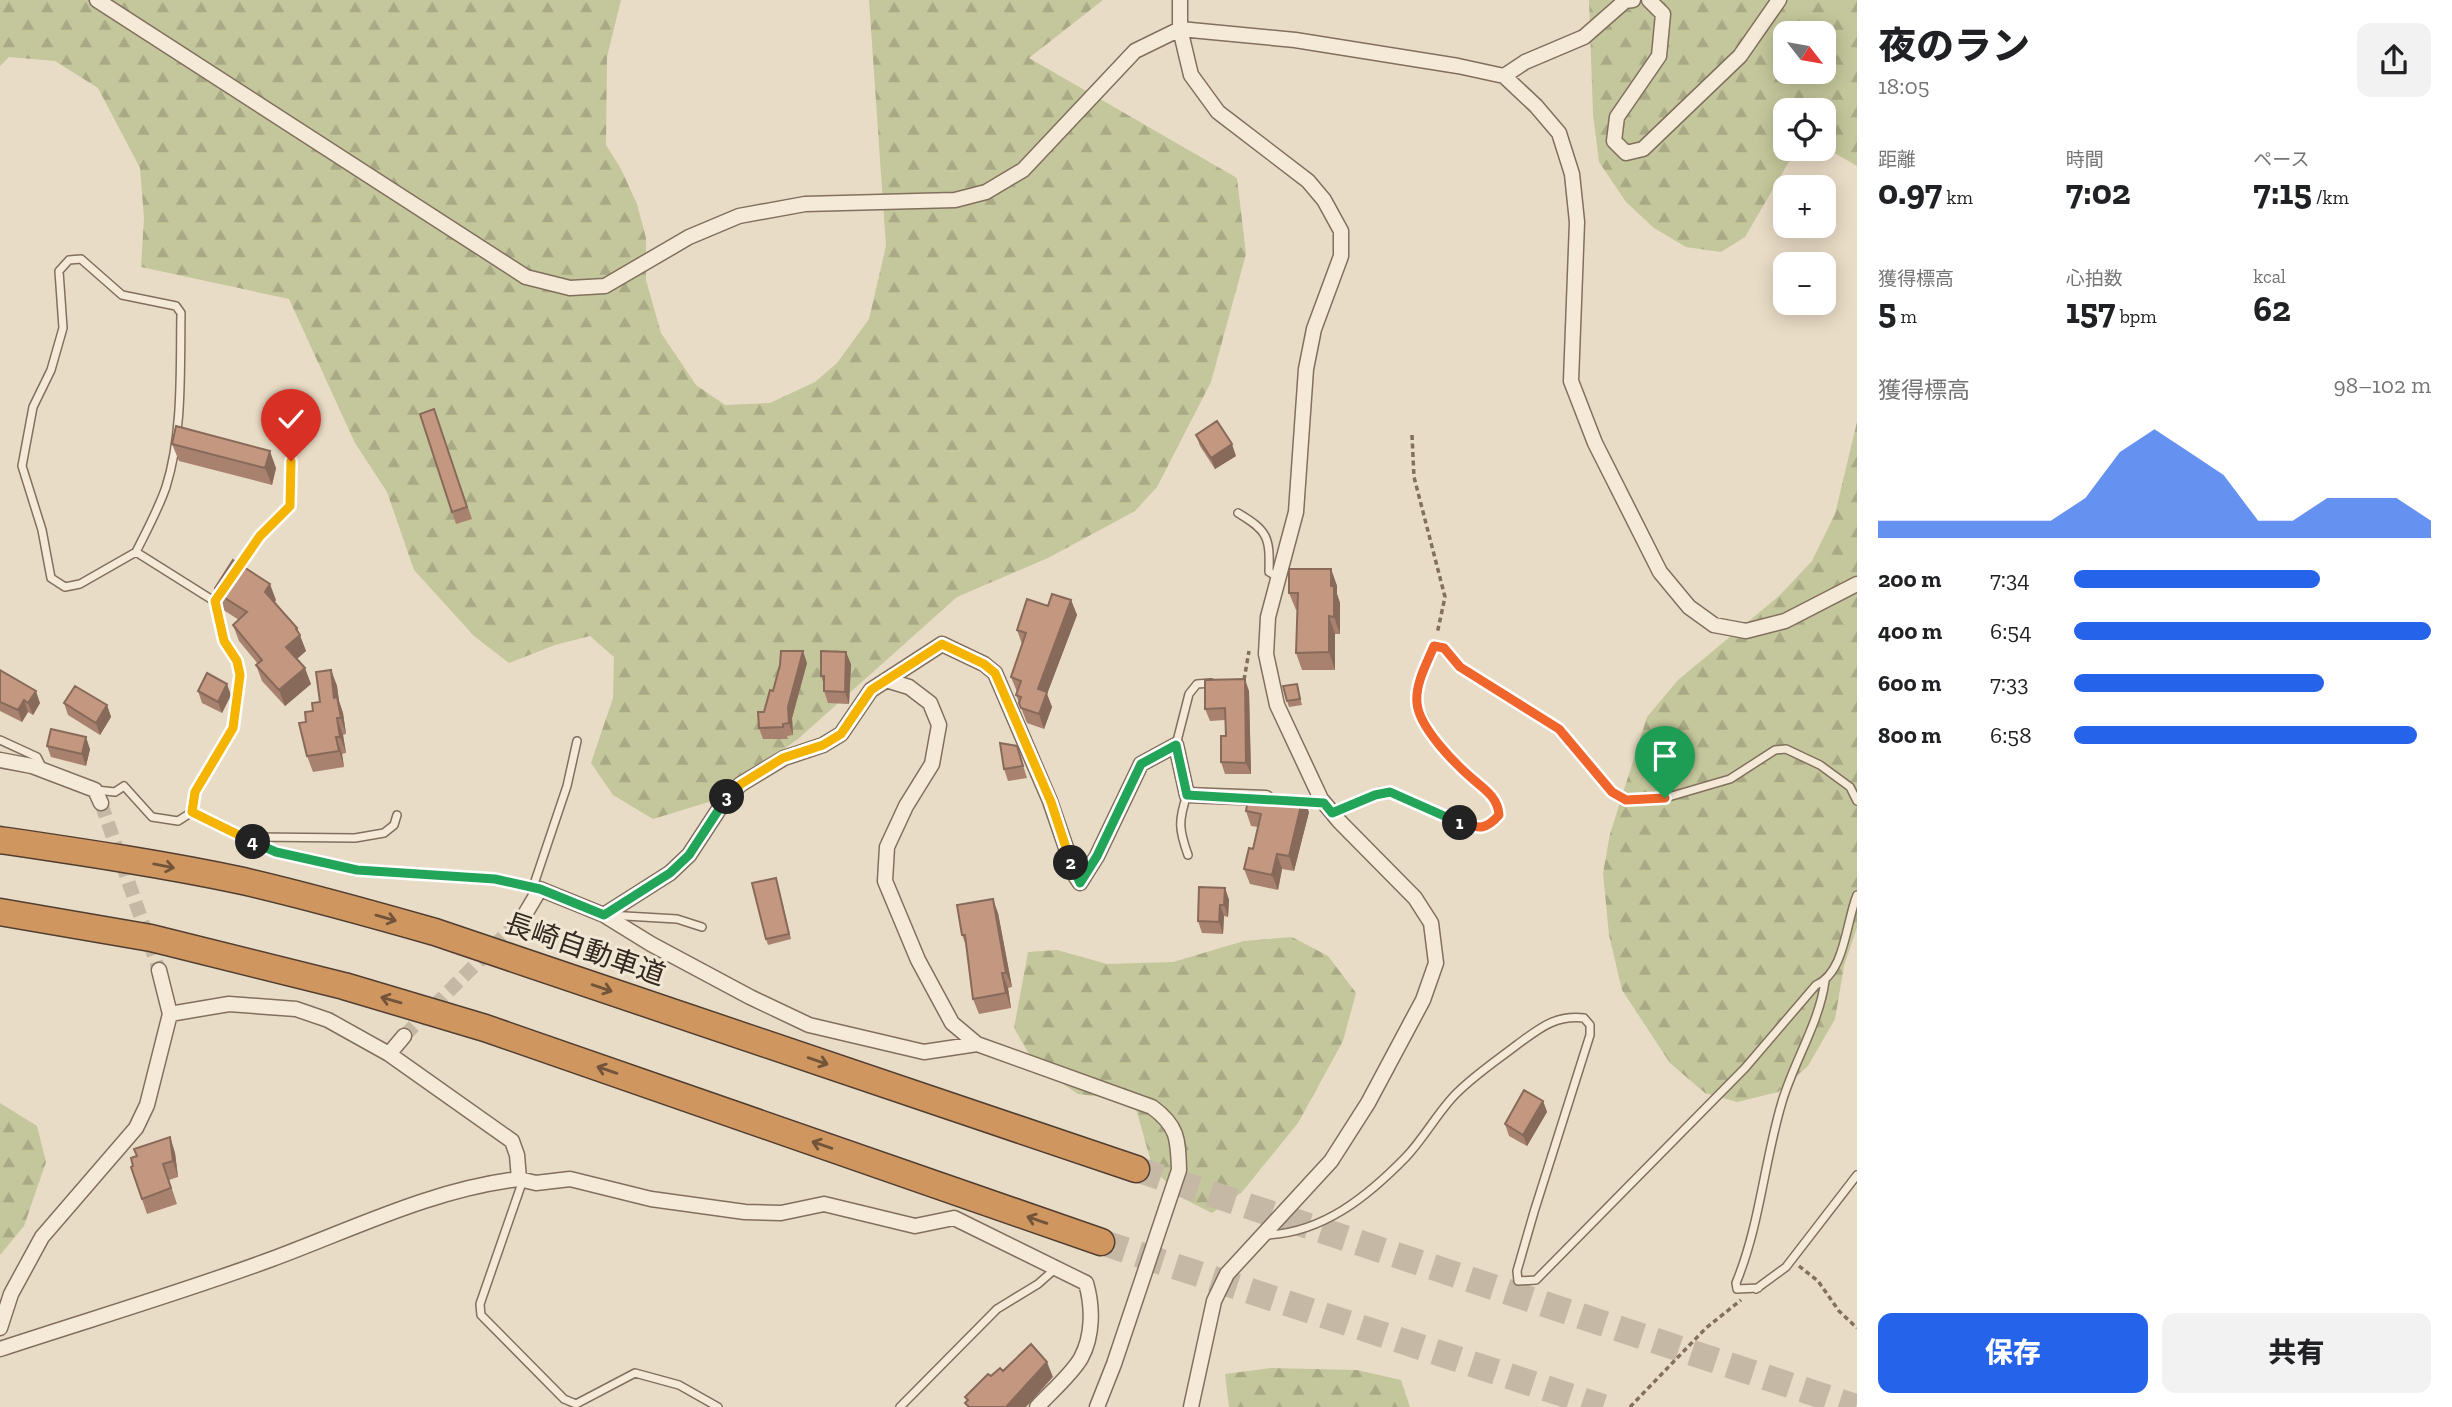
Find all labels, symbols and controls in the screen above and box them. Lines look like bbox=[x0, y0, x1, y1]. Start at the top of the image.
north arrow bbox=[1773, 21, 1836, 84]
map controls bbox=[1773, 21, 1836, 315]
text: 夜のラン bbox=[1878, 23, 2030, 69]
button: share bbox=[2357, 23, 2431, 97]
text: 18:05 bbox=[1878, 72, 1929, 100]
button: locate bbox=[1773, 98, 1836, 161]
text: 距離 bbox=[1878, 148, 1916, 171]
text: 時間 bbox=[2066, 148, 2104, 171]
text: ペース bbox=[2253, 148, 2309, 171]
text: 0.97 bbox=[1878, 171, 1942, 213]
text: 7:02 bbox=[2066, 171, 2131, 213]
text: 7:15 bbox=[2253, 171, 2312, 213]
button: + bbox=[1773, 175, 1836, 238]
text: km bbox=[1942, 186, 1973, 209]
text: /km bbox=[2312, 186, 2349, 209]
button: − bbox=[1773, 252, 1836, 315]
text: kcal bbox=[2253, 265, 2286, 288]
text: 獲得標高 bbox=[1878, 267, 1954, 290]
text: 心拍数 bbox=[2066, 267, 2123, 290]
text: 62 bbox=[2253, 288, 2291, 330]
text: 5 bbox=[1878, 290, 1896, 332]
text: 157 bbox=[2066, 290, 2115, 332]
text: m bbox=[1896, 305, 1917, 328]
text: bpm bbox=[2115, 305, 2157, 328]
text: 98–102 m bbox=[2334, 371, 2431, 399]
text: 獲得標高 bbox=[1878, 376, 1970, 404]
pin bbox=[261, 389, 321, 461]
icon: check bbox=[272, 400, 310, 438]
text: 200 m bbox=[1878, 565, 1941, 593]
text: 7:34 bbox=[1990, 565, 2030, 593]
text: 400 m bbox=[1878, 617, 1942, 645]
text: 6:54 bbox=[1990, 617, 2032, 645]
text: 600 m bbox=[1878, 669, 1941, 697]
text: 7:33 bbox=[1990, 669, 2028, 697]
text: 800 m bbox=[1878, 721, 1941, 749]
text: 6:58 bbox=[1990, 721, 2032, 749]
pin bbox=[1635, 726, 1695, 798]
icon: arrive bbox=[1646, 737, 1684, 775]
pin: 3 bbox=[710, 780, 744, 814]
text: 3 bbox=[721, 785, 732, 808]
pin: 1 bbox=[1442, 806, 1478, 840]
text: 1 bbox=[1456, 811, 1463, 834]
pin: 4 bbox=[236, 824, 270, 860]
text: 4 bbox=[247, 830, 258, 853]
pin: 2 bbox=[1054, 846, 1088, 880]
text: 2 bbox=[1065, 851, 1076, 874]
one-way arrow bbox=[152, 860, 175, 873]
street label: 長崎自動車道 bbox=[500, 906, 670, 992]
one-way arrow bbox=[374, 912, 396, 925]
one-way arrow bbox=[591, 982, 613, 995]
one-way arrow bbox=[380, 993, 402, 1006]
one-way arrow bbox=[806, 1056, 828, 1068]
one-way arrow bbox=[596, 1063, 618, 1076]
one-way arrow bbox=[811, 1138, 833, 1150]
one-way arrow bbox=[1026, 1213, 1048, 1225]
button: 保存 bbox=[1878, 1313, 2148, 1393]
button: 共有 bbox=[2162, 1313, 2431, 1393]

